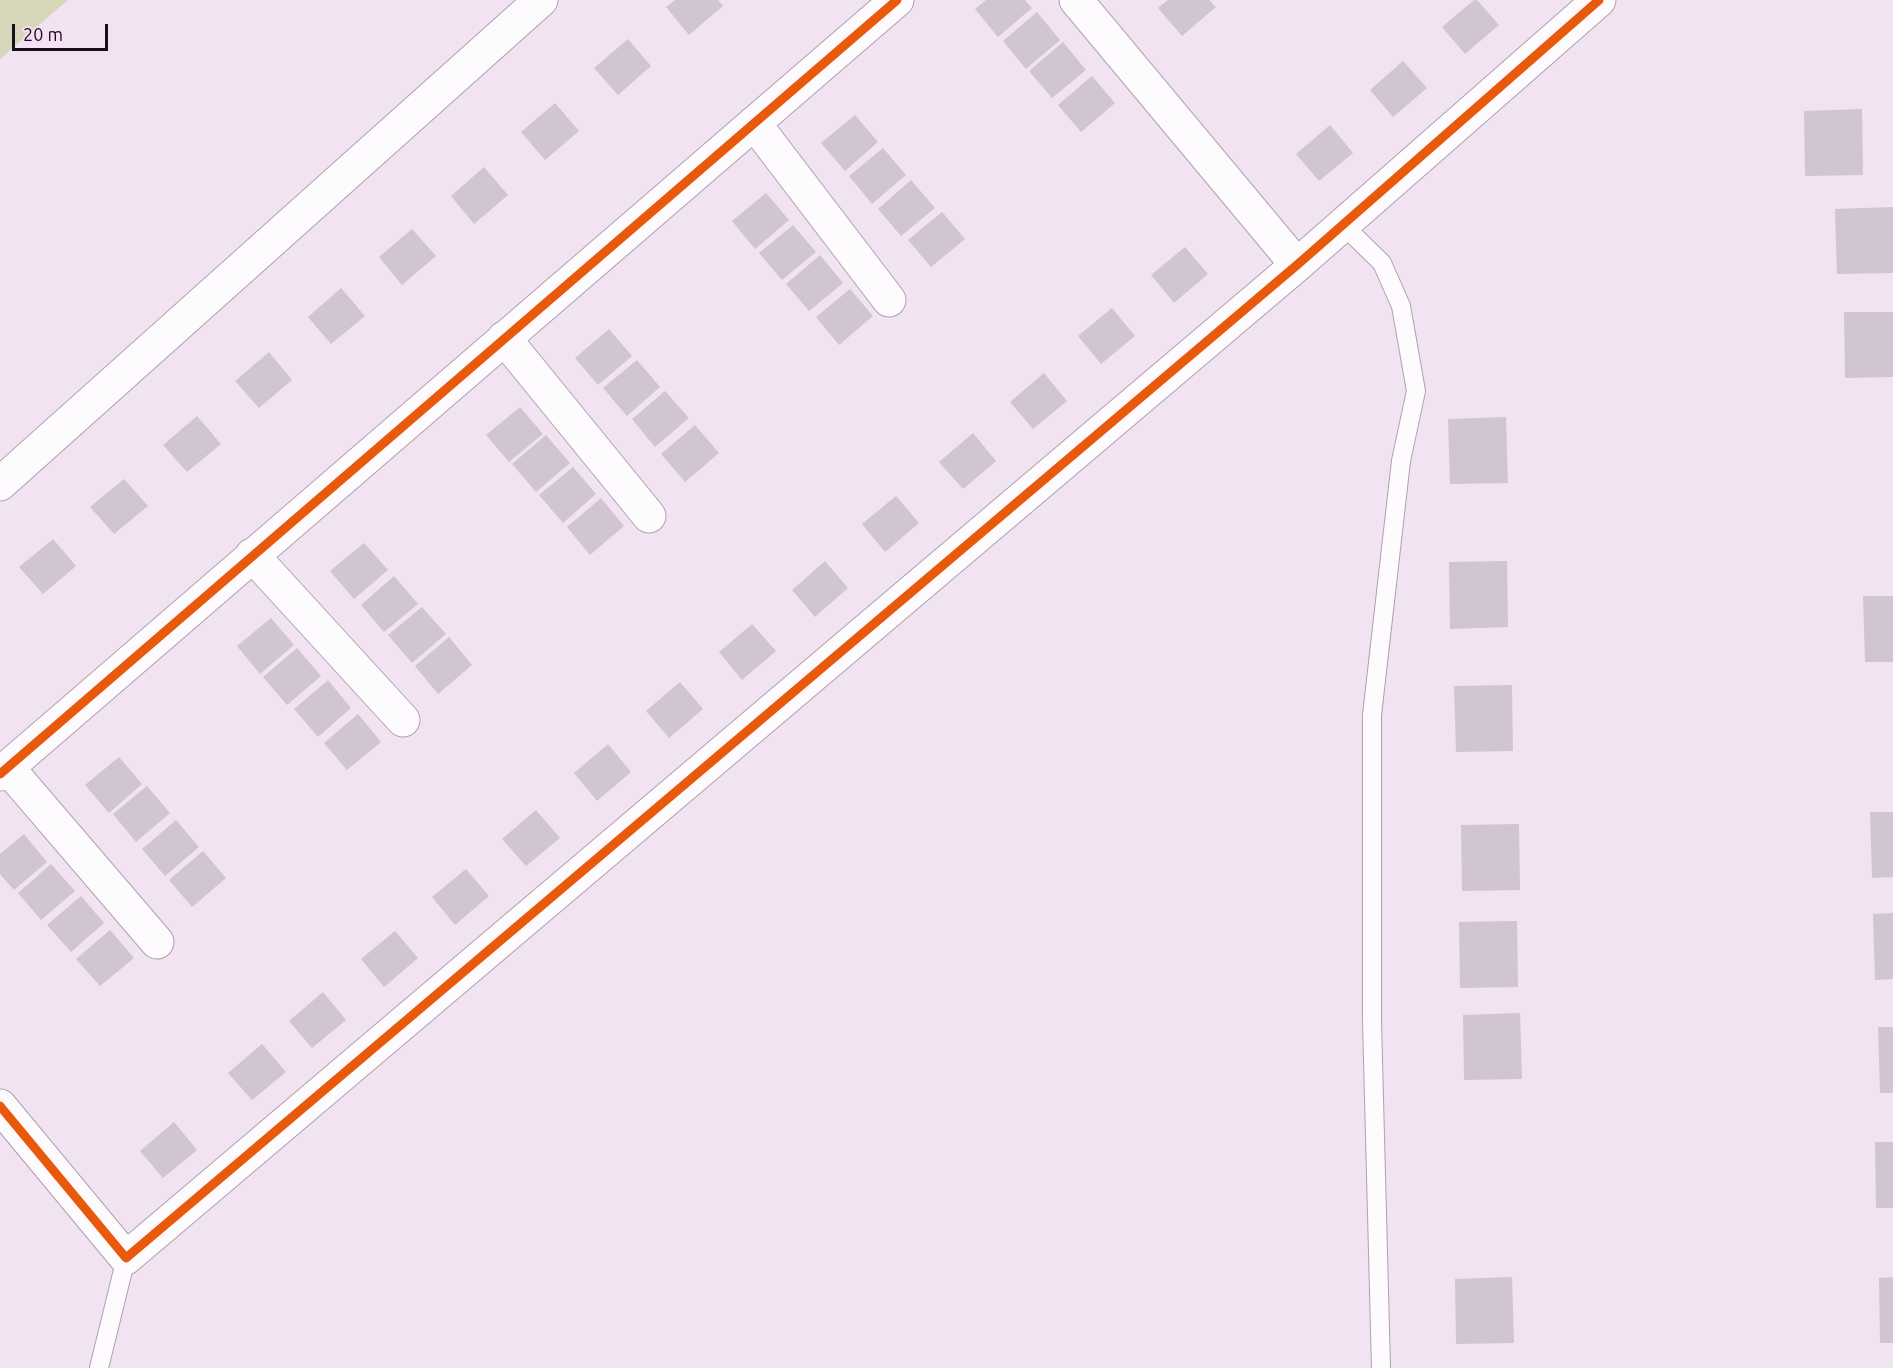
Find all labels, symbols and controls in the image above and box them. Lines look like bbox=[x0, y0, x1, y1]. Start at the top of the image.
scale bar bbox=[15, 12, 111, 50]
text: 20 m bbox=[23, 24, 63, 44]

